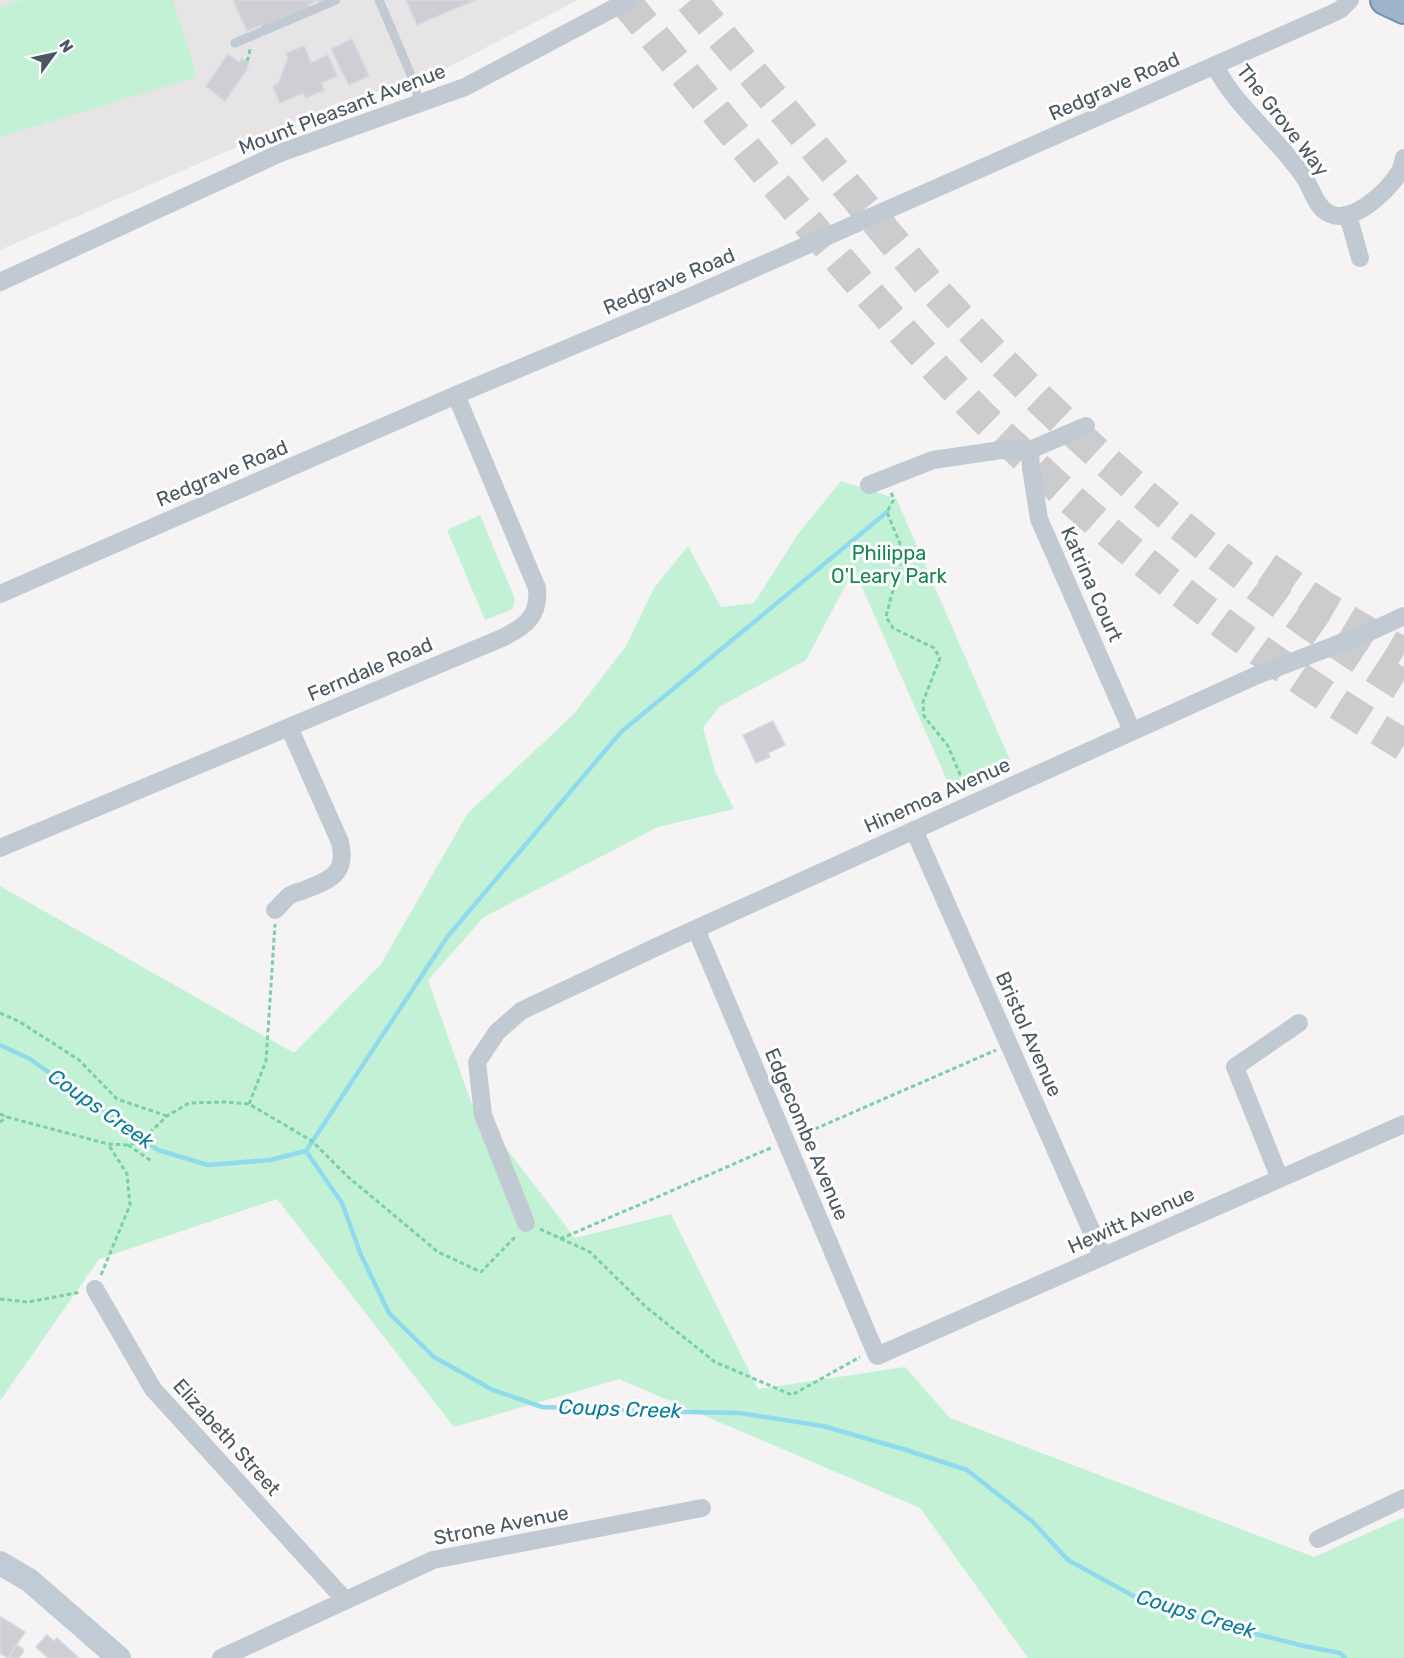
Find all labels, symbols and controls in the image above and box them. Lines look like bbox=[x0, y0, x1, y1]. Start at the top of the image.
north arrow bbox=[24, 24, 84, 84]
text: N bbox=[55, 36, 77, 56]
street label: Redgrave Road bbox=[1045, 46, 1183, 126]
street label: Mount Pleasant Avenue bbox=[235, 58, 449, 160]
street label: The Grove Way bbox=[1232, 59, 1334, 181]
street label: Redgrave Road bbox=[600, 243, 738, 319]
street label: Redgrave Road bbox=[153, 435, 291, 511]
street label: Katrina Court bbox=[1056, 523, 1128, 645]
park label: Philippa O'Leary Park bbox=[831, 541, 948, 588]
street label: Ferndale Road bbox=[304, 632, 436, 706]
street label: Hinemoa Avenue bbox=[860, 752, 1014, 838]
street label: Bristol Avenue bbox=[991, 968, 1067, 1100]
street label: Edgecombe Avenue bbox=[760, 1044, 854, 1224]
water label: Coups Creek bbox=[44, 1063, 160, 1155]
street label: Hewitt Avenue bbox=[1064, 1181, 1198, 1259]
street label: Elizabeth Street bbox=[168, 1374, 286, 1500]
water label: Coups Creek bbox=[558, 1394, 683, 1423]
street label: Strone Avenue bbox=[432, 1500, 570, 1550]
water label: Coups Creek bbox=[1134, 1584, 1260, 1644]

